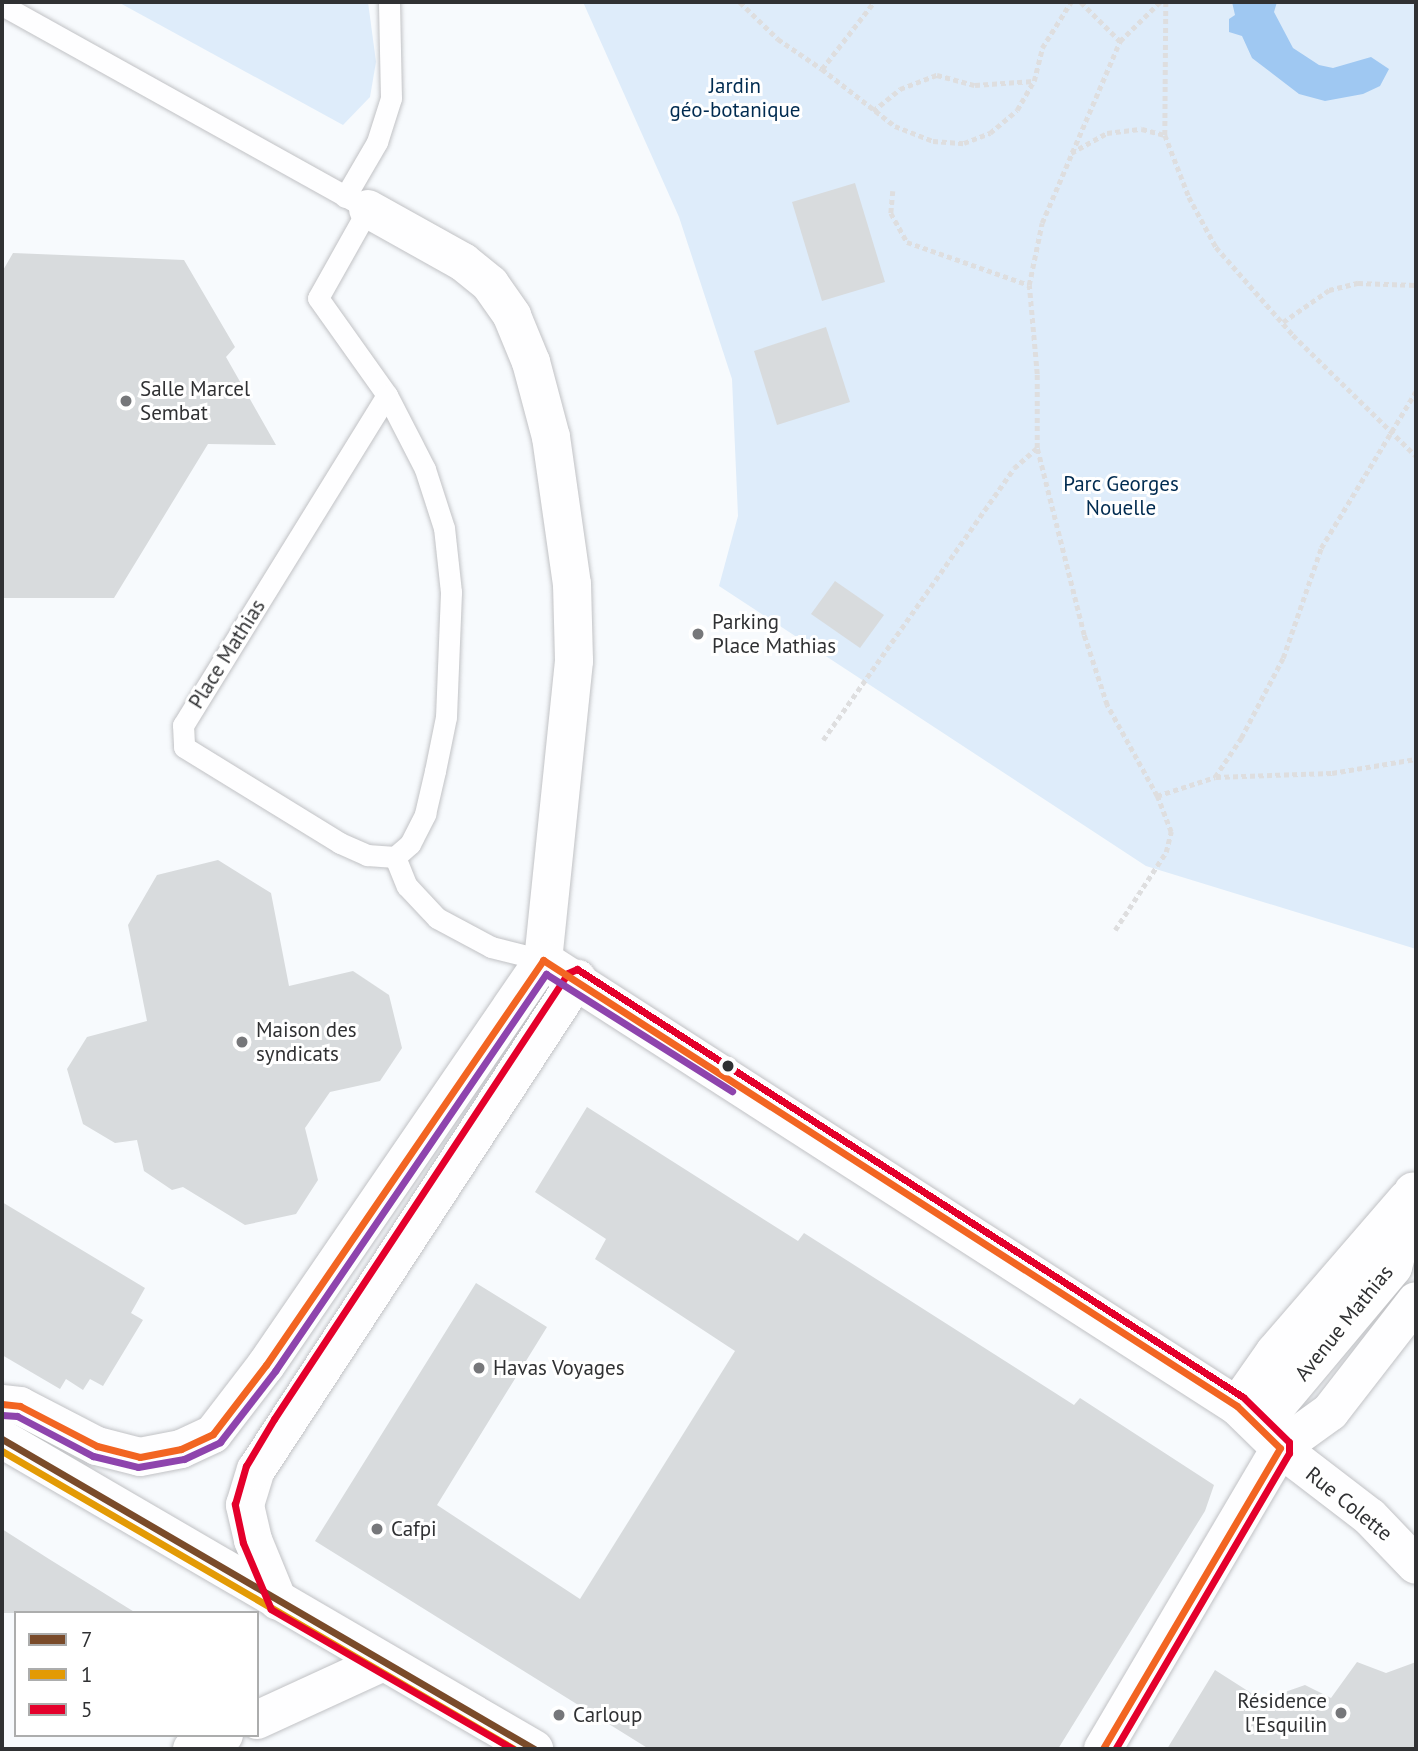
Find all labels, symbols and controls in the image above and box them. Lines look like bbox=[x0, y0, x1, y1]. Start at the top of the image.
park label: Jardin géo-botanique bbox=[669, 73, 801, 123]
place label: Salle Marcel Sembat bbox=[140, 376, 250, 426]
marker: Salle Marcel Sembat bbox=[118, 393, 134, 409]
park label: Parc Georges Nouelle bbox=[1063, 471, 1179, 521]
street label: Place Mathias bbox=[183, 595, 271, 713]
place label: Parking Place Mathias bbox=[712, 609, 836, 659]
marker: Parking Place Mathias bbox=[690, 626, 706, 642]
place label: Maison des syndicats bbox=[256, 1017, 357, 1067]
marker: Maison des syndicats bbox=[234, 1034, 250, 1050]
unlabelled marker bbox=[721, 1059, 735, 1073]
street label: Avenue Mathias bbox=[1290, 1260, 1398, 1386]
place label: Havas Voyages bbox=[493, 1355, 625, 1381]
marker: Havas Voyages bbox=[471, 1360, 487, 1376]
street label: Rue Colette bbox=[1301, 1462, 1397, 1546]
place label: Cafpi bbox=[391, 1516, 437, 1542]
marker: Cafpi bbox=[369, 1521, 385, 1537]
legend bbox=[14, 1611, 259, 1737]
text: 7 bbox=[81, 1626, 92, 1653]
text: 1 bbox=[81, 1661, 92, 1688]
place label: Résidence l'Esquilin bbox=[1237, 1688, 1327, 1738]
text: 5 bbox=[81, 1696, 92, 1723]
place label: Carloup bbox=[573, 1702, 642, 1728]
marker: Résidence l'Esquilin bbox=[1333, 1705, 1349, 1721]
marker: Carloup bbox=[551, 1707, 567, 1723]

